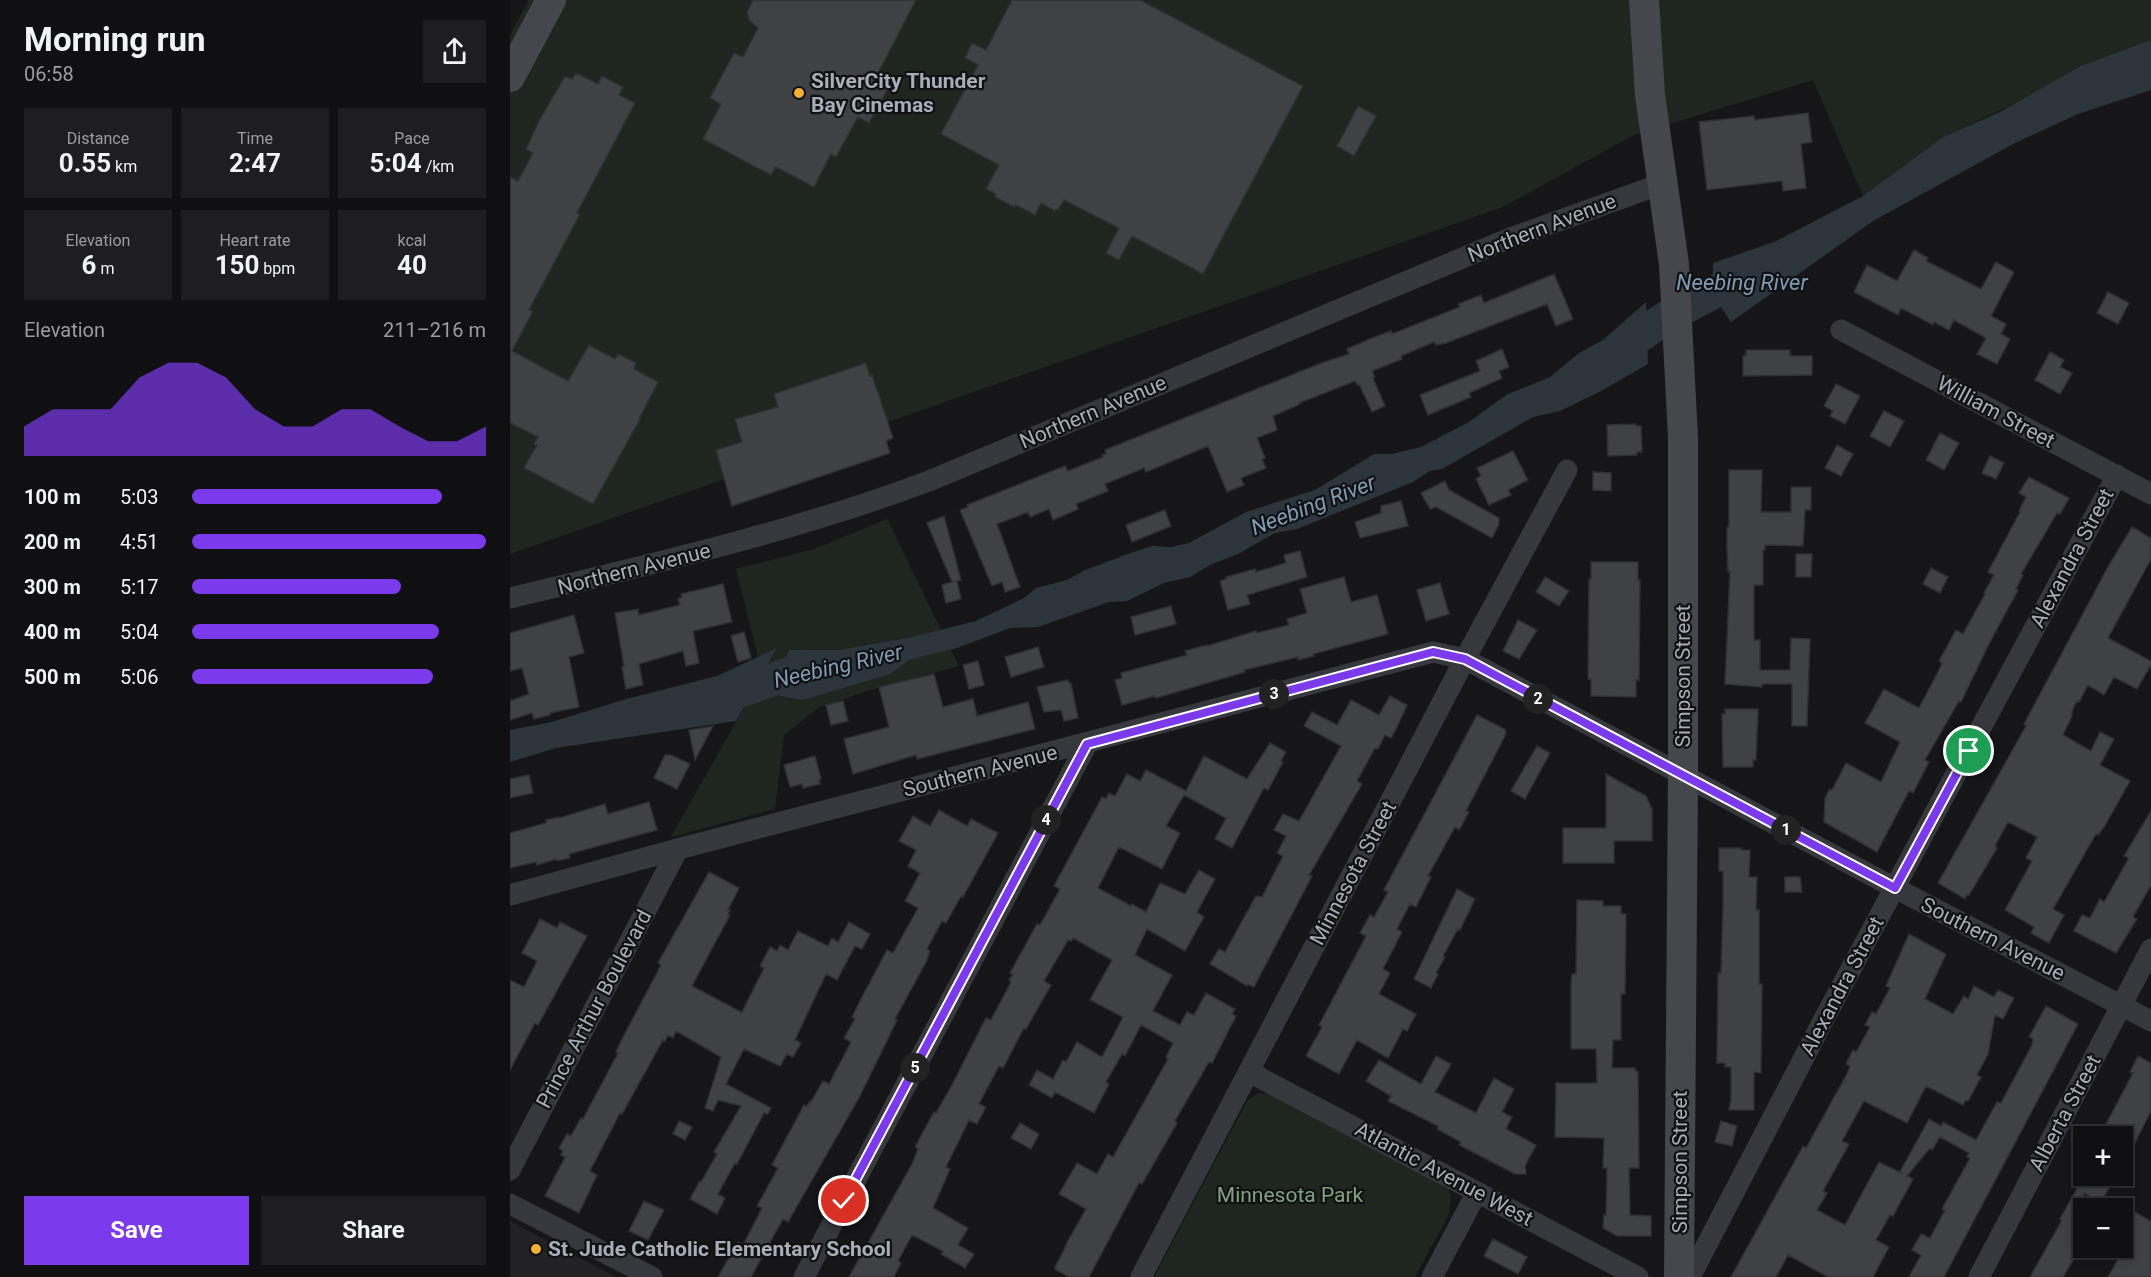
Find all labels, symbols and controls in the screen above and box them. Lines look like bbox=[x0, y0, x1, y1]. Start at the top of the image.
text: Morning run bbox=[24, 20, 205, 59]
button: share bbox=[423, 20, 486, 83]
text: 06:58 bbox=[24, 62, 74, 86]
place label: SilverCity Thunder Bay Cinemas bbox=[811, 69, 986, 117]
marker: SilverCity Thunder Bay Cinemas bbox=[792, 86, 806, 100]
text: Distance bbox=[67, 129, 129, 148]
text: Time bbox=[237, 129, 273, 148]
text: Pace bbox=[394, 129, 430, 148]
text: 0.55 bbox=[59, 148, 111, 178]
text: 2:47 bbox=[229, 148, 281, 178]
text: 5:04 bbox=[370, 148, 422, 178]
text: km bbox=[111, 157, 137, 176]
text: /km bbox=[422, 157, 454, 176]
street label: Northern Avenue bbox=[1465, 189, 1619, 267]
text: Elevation bbox=[66, 231, 130, 250]
text: Heart rate bbox=[219, 231, 291, 250]
text: kcal bbox=[398, 231, 426, 250]
text: 6 bbox=[82, 250, 96, 280]
text: 150 bbox=[215, 250, 259, 280]
text: 40 bbox=[397, 250, 427, 280]
text: m bbox=[96, 259, 114, 278]
text: bpm bbox=[259, 259, 295, 278]
water label: Neebing River bbox=[1676, 270, 1808, 295]
text: Elevation bbox=[24, 318, 105, 342]
text: 211–216 m bbox=[383, 318, 486, 342]
street label: Northern Avenue bbox=[1016, 370, 1170, 454]
street label: William Street bbox=[1933, 371, 2059, 453]
water label: Neebing River bbox=[1247, 470, 1379, 540]
street label: Alexandra Street bbox=[2025, 484, 2119, 632]
text: 100 m bbox=[24, 485, 81, 509]
text: 5:03 bbox=[120, 485, 159, 509]
text: 200 m bbox=[24, 530, 81, 554]
text: 4:51 bbox=[120, 530, 159, 554]
street label: Northern Avenue bbox=[555, 538, 713, 600]
text: 300 m bbox=[24, 575, 81, 599]
text: 5:17 bbox=[120, 575, 159, 599]
street label: Simpson Street bbox=[1671, 604, 1695, 747]
text: 400 m bbox=[24, 620, 81, 644]
text: 5:04 bbox=[120, 620, 159, 644]
water label: Neebing River bbox=[771, 639, 906, 693]
text: 500 m bbox=[24, 665, 81, 689]
text: 5:06 bbox=[120, 665, 159, 689]
pin: 3 bbox=[1259, 679, 1289, 709]
text: 3 bbox=[1269, 684, 1279, 703]
pin: 2 bbox=[1523, 684, 1553, 714]
text: 2 bbox=[1533, 689, 1543, 708]
pin bbox=[1943, 725, 1994, 776]
icon: arrive bbox=[1952, 734, 1985, 767]
street label: Southern Avenue bbox=[900, 740, 1060, 802]
street label: Minnesota Street bbox=[1305, 797, 1401, 949]
pin: 4 bbox=[1031, 805, 1061, 835]
text: 4 bbox=[1041, 810, 1051, 829]
pin: 1 bbox=[1771, 815, 1801, 845]
text: 1 bbox=[1781, 820, 1791, 839]
street label: Southern Avenue bbox=[1917, 892, 2069, 986]
street label: Prince Arthur Boulevard bbox=[532, 906, 656, 1112]
street label: Alexandra Street bbox=[1795, 912, 1889, 1060]
street label: Alberta Street bbox=[2024, 1051, 2106, 1175]
pin: 5 bbox=[900, 1053, 930, 1083]
text: 5 bbox=[910, 1058, 920, 1077]
street label: Simpson Street bbox=[1668, 1090, 1692, 1233]
street label: Atlantic Avenue West bbox=[1351, 1117, 1537, 1231]
map controls bbox=[2073, 1126, 2133, 1258]
button: + bbox=[2073, 1126, 2133, 1186]
pin bbox=[818, 1175, 869, 1226]
park label: Minnesota Park bbox=[1217, 1183, 1364, 1207]
icon: check bbox=[827, 1184, 860, 1217]
button: Save bbox=[24, 1196, 249, 1265]
button: Share bbox=[261, 1196, 486, 1265]
button: − bbox=[2073, 1198, 2133, 1258]
place label: St. Jude Catholic Elementary School bbox=[548, 1237, 891, 1261]
marker: St. Jude Catholic Elementary School bbox=[529, 1242, 543, 1256]

